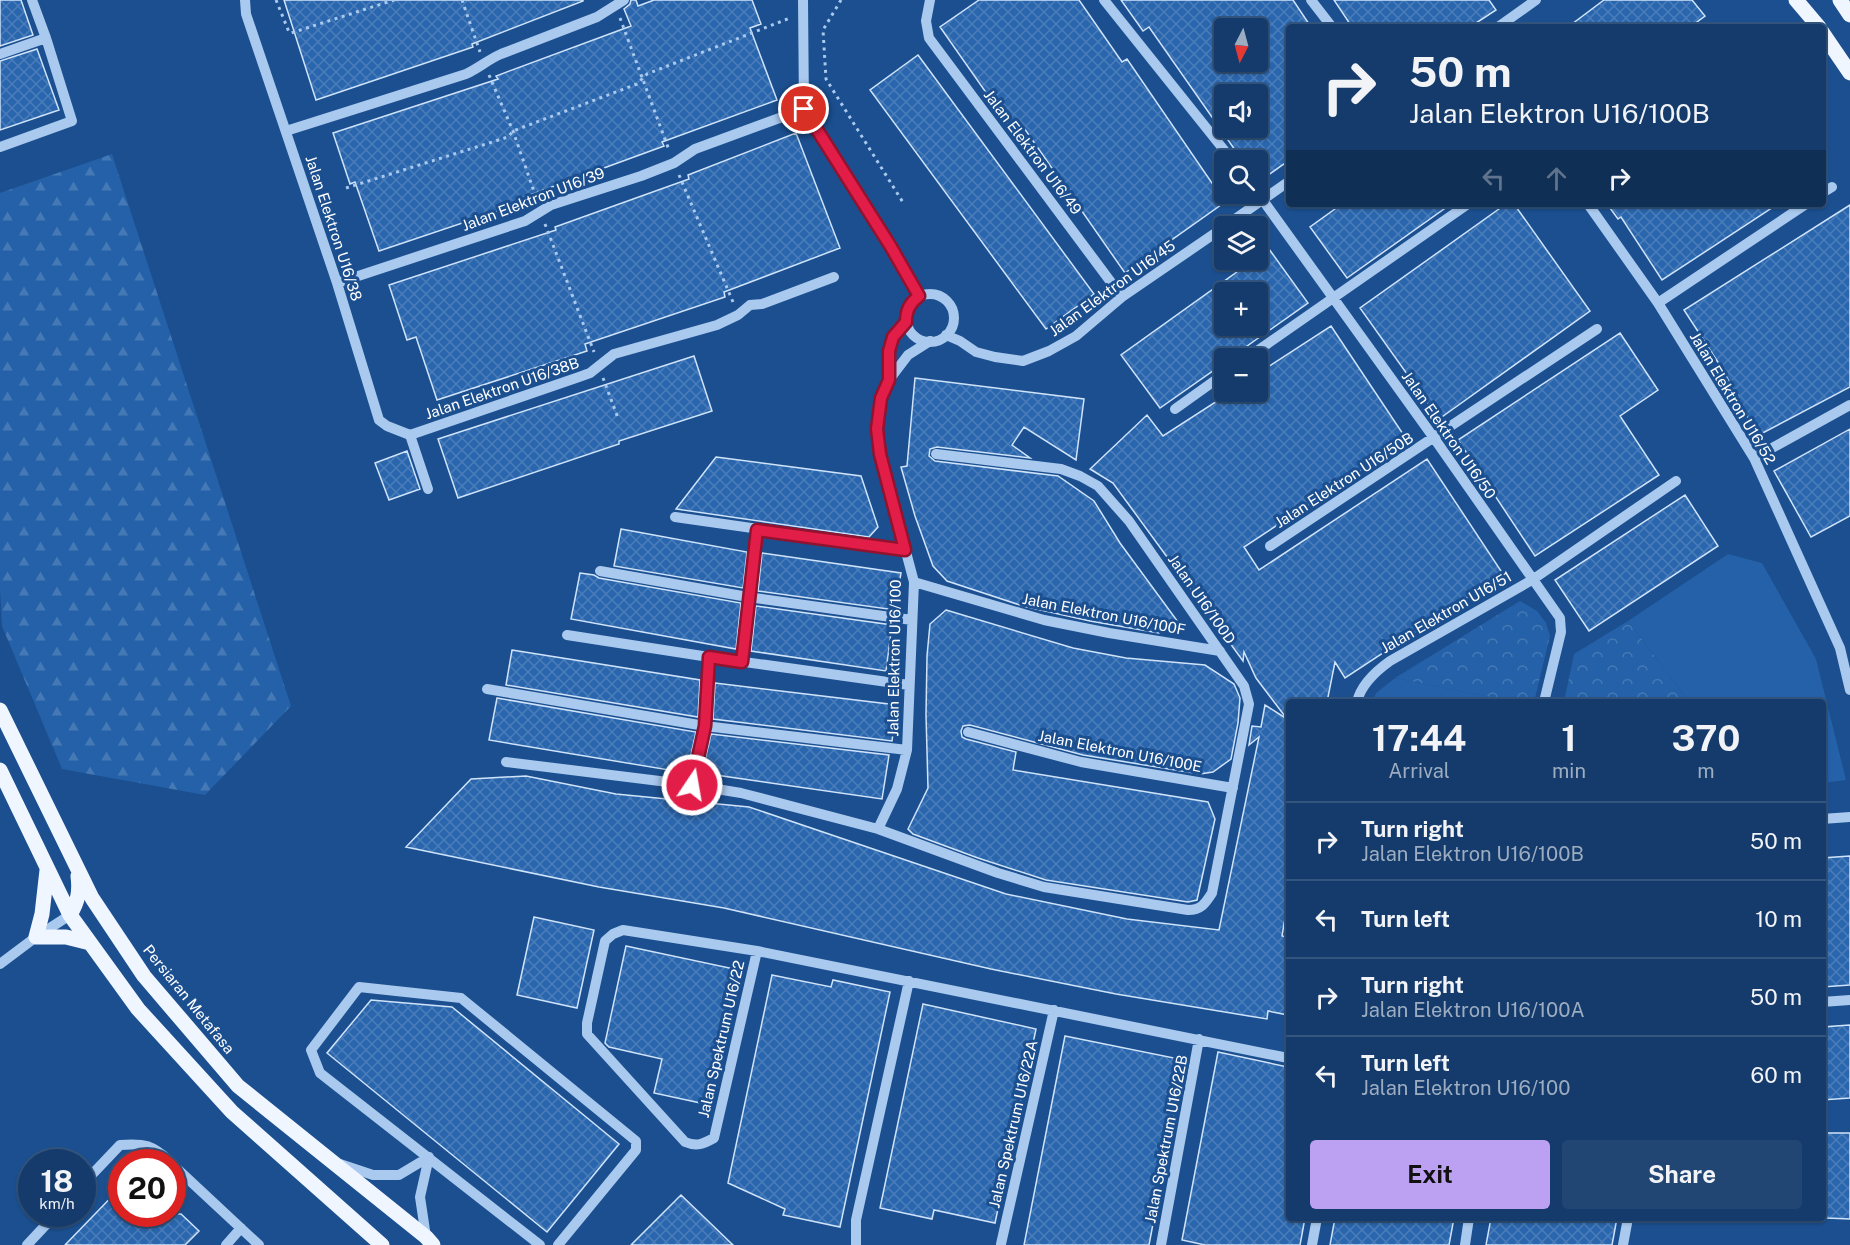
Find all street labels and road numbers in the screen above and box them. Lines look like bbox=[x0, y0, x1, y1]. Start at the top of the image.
street label: Jalan Elektron U16/49 bbox=[981, 86, 1085, 218]
street label: Jalan Elektron U16/38 bbox=[302, 153, 366, 303]
street label: Jalan Elektron U16/39 bbox=[459, 164, 607, 234]
street label: Jalan Elektron U16/45 bbox=[1046, 237, 1178, 339]
street label: Jalan Elektron U16/52 bbox=[1687, 329, 1779, 467]
street label: Jalan Elektron U16/38B bbox=[423, 354, 581, 422]
street label: Jalan Elektron U16/50 bbox=[1399, 368, 1499, 502]
street label: Jalan Elektron U16/50B bbox=[1272, 429, 1416, 531]
street label: Jalan U16/100D bbox=[1165, 551, 1239, 647]
street label: Jalan Elektron U16/51 bbox=[1377, 568, 1515, 656]
street label: Jalan Elektron U16/100 bbox=[884, 579, 904, 737]
street label: Jalan Elektron U16/100F bbox=[1021, 590, 1187, 638]
street label: Jalan Elektron U16/100E bbox=[1037, 727, 1203, 775]
street label: Persiaran Metafasa bbox=[140, 941, 238, 1057]
street label: Jalan Spektrum U16/22 bbox=[695, 959, 747, 1119]
street label: Jalan Spektrum U16/22A bbox=[985, 1038, 1041, 1210]
street label: Jalan Spektrum U16/22B bbox=[1141, 1053, 1191, 1225]

